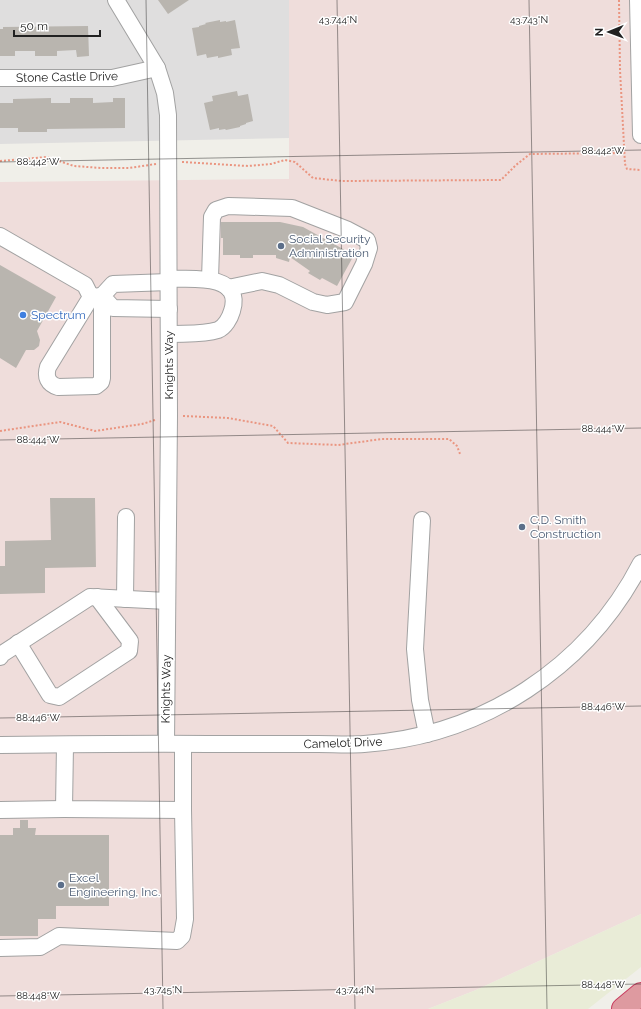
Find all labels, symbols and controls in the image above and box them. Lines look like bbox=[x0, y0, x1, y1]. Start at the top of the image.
scale bar bbox=[14, 12, 100, 38]
north arrow bbox=[589, 12, 629, 52]
text: 43.744°N bbox=[319, 14, 357, 25]
text: 43.743°N bbox=[510, 14, 548, 25]
text: 50 m bbox=[20, 19, 48, 33]
text: N bbox=[593, 28, 606, 36]
street label: Stone Castle Drive bbox=[16, 69, 118, 85]
text: 88.442°W bbox=[582, 145, 625, 156]
text: 88.442°W bbox=[17, 156, 60, 167]
place label: Social Security Administration bbox=[289, 232, 371, 260]
marker: Social Security Administration bbox=[276, 241, 286, 251]
place label: Spectrum bbox=[31, 308, 86, 322]
marker: Spectrum bbox=[18, 310, 28, 320]
street label: Knights Way bbox=[162, 330, 176, 399]
text: 88.444°W bbox=[581, 423, 625, 434]
text: 88.444°W bbox=[16, 434, 60, 445]
place label: C.D. Smith Construction bbox=[530, 513, 601, 541]
marker: C.D. Smith Construction bbox=[517, 522, 527, 532]
street label: Knights Way bbox=[158, 654, 174, 724]
text: 88.446°W bbox=[581, 701, 625, 712]
text: 88.446°W bbox=[16, 712, 60, 723]
street label: Camelot Drive bbox=[303, 735, 383, 751]
place label: Excel Engineering, Inc. bbox=[69, 871, 160, 899]
marker: Excel Engineering, Inc. bbox=[56, 880, 66, 890]
text: 88.448°W bbox=[581, 979, 625, 990]
text: 43.745°N bbox=[144, 984, 182, 995]
text: 43.744°N bbox=[336, 984, 374, 995]
text: 88.448°W bbox=[16, 990, 60, 1001]

